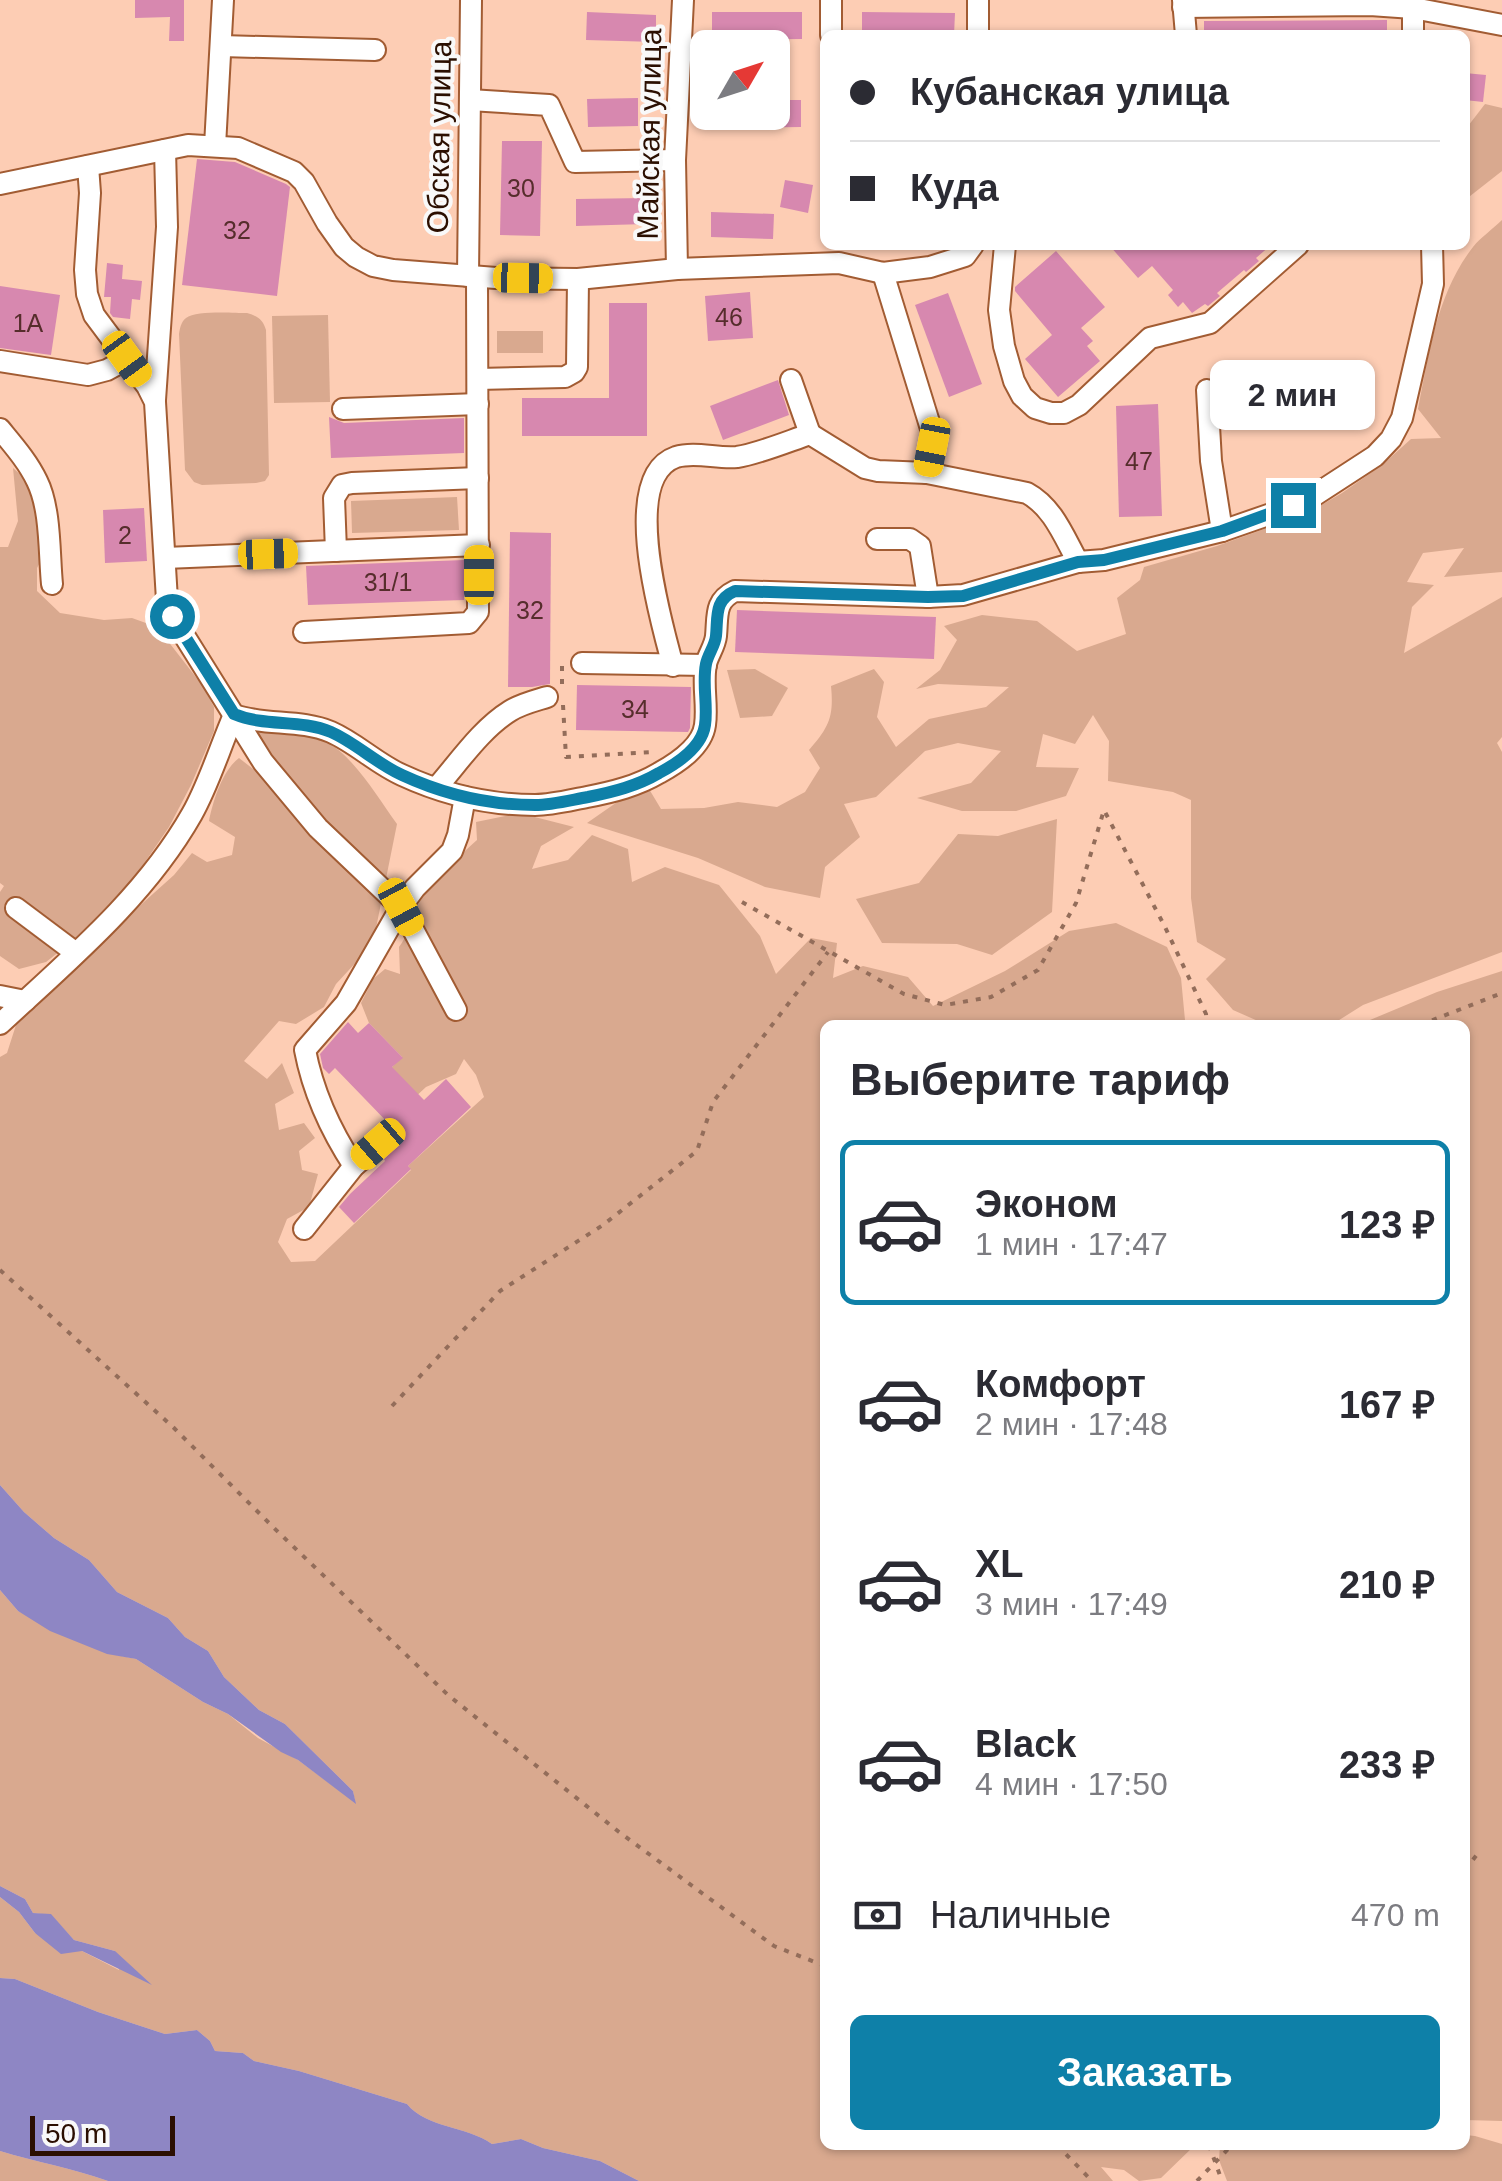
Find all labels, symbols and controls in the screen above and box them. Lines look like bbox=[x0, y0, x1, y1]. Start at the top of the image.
street label: Майская улица bbox=[631, 28, 667, 240]
north arrow bbox=[690, 30, 790, 130]
map controls bbox=[690, 30, 790, 130]
street label: Обская улица bbox=[421, 40, 457, 234]
text: Кубанская улица bbox=[910, 71, 1229, 113]
text: Куда bbox=[910, 167, 999, 209]
house number: 30 bbox=[507, 174, 535, 202]
house number: 32 bbox=[223, 216, 251, 244]
car bbox=[493, 262, 553, 294]
house number: 46 bbox=[715, 303, 743, 331]
house number: 1А bbox=[13, 309, 44, 337]
car bbox=[97, 326, 157, 392]
callout: 2 мин bbox=[1210, 360, 1376, 430]
text: 2 мин bbox=[1248, 377, 1337, 413]
car bbox=[912, 415, 952, 479]
house number: 47 bbox=[1125, 447, 1153, 475]
route end bbox=[1271, 483, 1316, 528]
house number: 2 bbox=[118, 521, 132, 549]
car bbox=[237, 538, 299, 570]
car bbox=[464, 545, 494, 605]
house number: 31/1 bbox=[364, 568, 412, 596]
route start bbox=[150, 594, 195, 639]
house number: 32 bbox=[516, 596, 544, 624]
house number: 34 bbox=[621, 695, 649, 723]
car bbox=[374, 873, 428, 941]
text: Выберите тариф bbox=[850, 1054, 1230, 1105]
car bbox=[346, 1113, 410, 1175]
icon: car bbox=[855, 1178, 945, 1268]
text: Эконом bbox=[975, 1183, 1118, 1225]
text: 123 ₽ bbox=[1339, 1204, 1435, 1246]
text: 1 мин · 17:47 bbox=[975, 1226, 1168, 1262]
icon: car bbox=[855, 1358, 945, 1448]
text: Комфорт bbox=[975, 1363, 1146, 1405]
text: 167 ₽ bbox=[1339, 1384, 1435, 1426]
text: 2 мин · 17:48 bbox=[975, 1406, 1168, 1442]
icon: car bbox=[855, 1538, 945, 1628]
text: XL bbox=[975, 1543, 1024, 1585]
text: 210 ₽ bbox=[1339, 1564, 1435, 1606]
text: 3 мин · 17:49 bbox=[975, 1586, 1168, 1622]
icon: car bbox=[855, 1718, 945, 1808]
text: Black bbox=[975, 1723, 1076, 1765]
text: 233 ₽ bbox=[1339, 1744, 1435, 1786]
text: 4 мин · 17:50 bbox=[975, 1766, 1168, 1802]
icon: cash bbox=[850, 1888, 905, 1943]
text: Наличные bbox=[930, 1894, 1111, 1936]
text: 470 m bbox=[1351, 1897, 1440, 1933]
button: Заказать bbox=[850, 2015, 1440, 2130]
scale bar bbox=[30, 2111, 175, 2156]
text: 50 m bbox=[45, 2118, 107, 2149]

